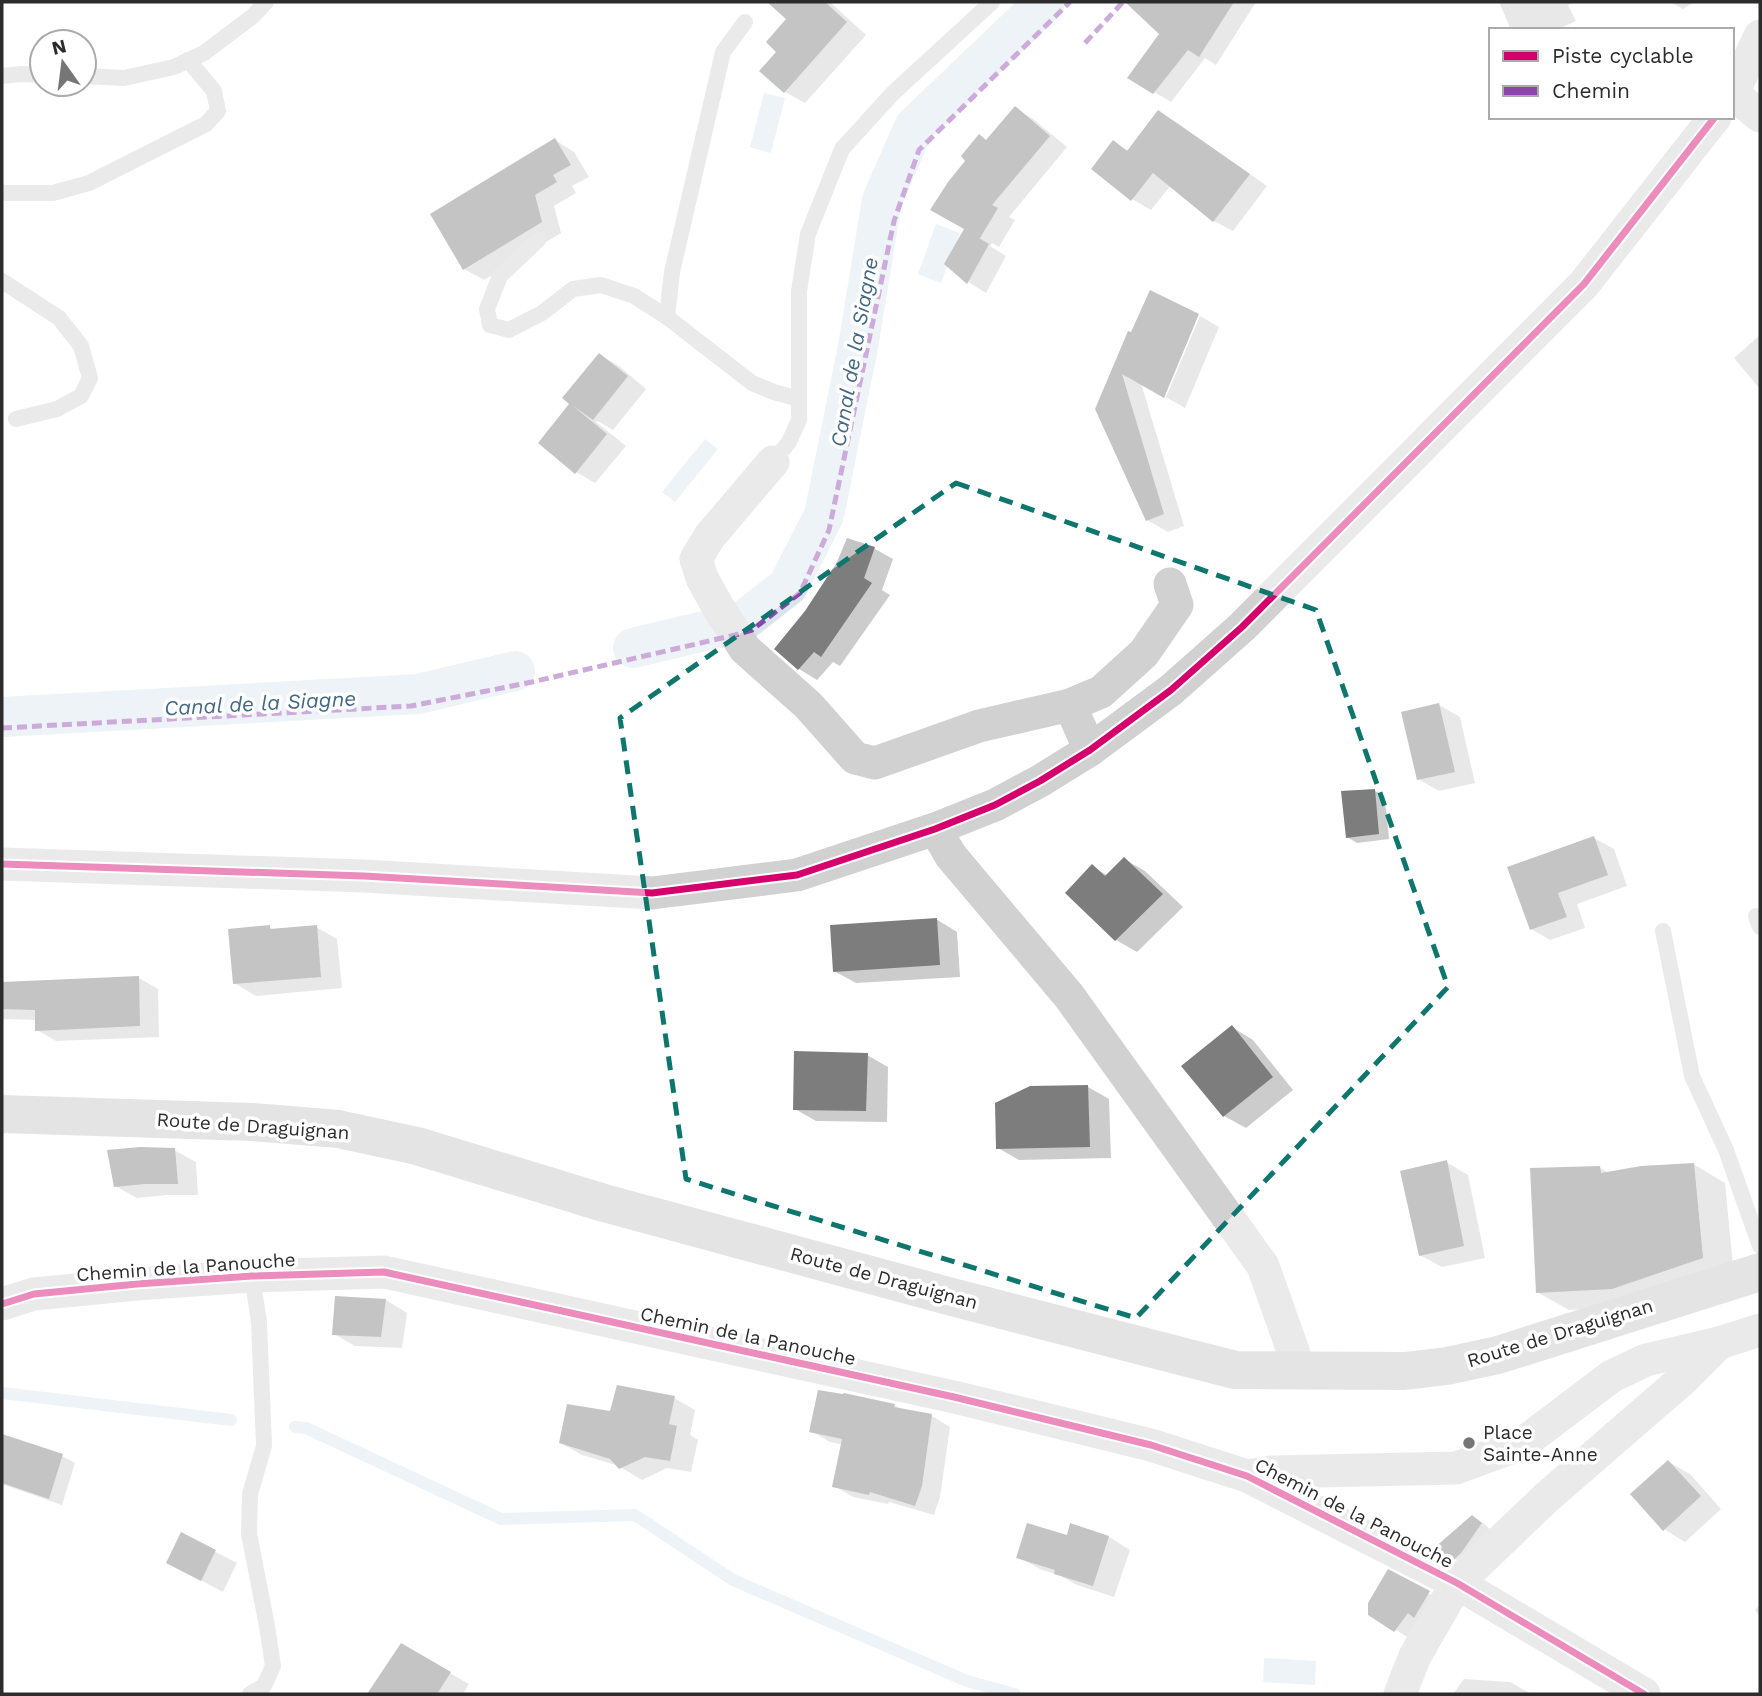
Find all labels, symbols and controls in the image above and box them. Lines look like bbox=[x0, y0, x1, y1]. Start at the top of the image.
north arrow bbox=[28, 28, 98, 98]
legend bbox=[1489, 28, 1734, 119]
text: N bbox=[49, 34, 69, 60]
text: Piste cyclable bbox=[1552, 43, 1694, 68]
text: Chemin bbox=[1552, 78, 1630, 103]
water label: Canal de la Siagne bbox=[825, 255, 883, 449]
water label: Canal de la Siagne bbox=[163, 685, 357, 721]
street label: Route de Draguignan bbox=[156, 1108, 350, 1144]
street label: Route de Draguignan bbox=[788, 1242, 980, 1314]
street label: Chemin de la Panouche bbox=[76, 1248, 296, 1286]
street label: Route de Draguignan bbox=[1464, 1294, 1656, 1372]
street label: Chemin de la Panouche bbox=[638, 1302, 858, 1370]
place label: Place Sainte-Anne bbox=[1483, 1421, 1598, 1466]
marker: Place Sainte-Anne bbox=[1461, 1435, 1477, 1451]
street label: Chemin de la Panouche bbox=[1251, 1453, 1457, 1573]

